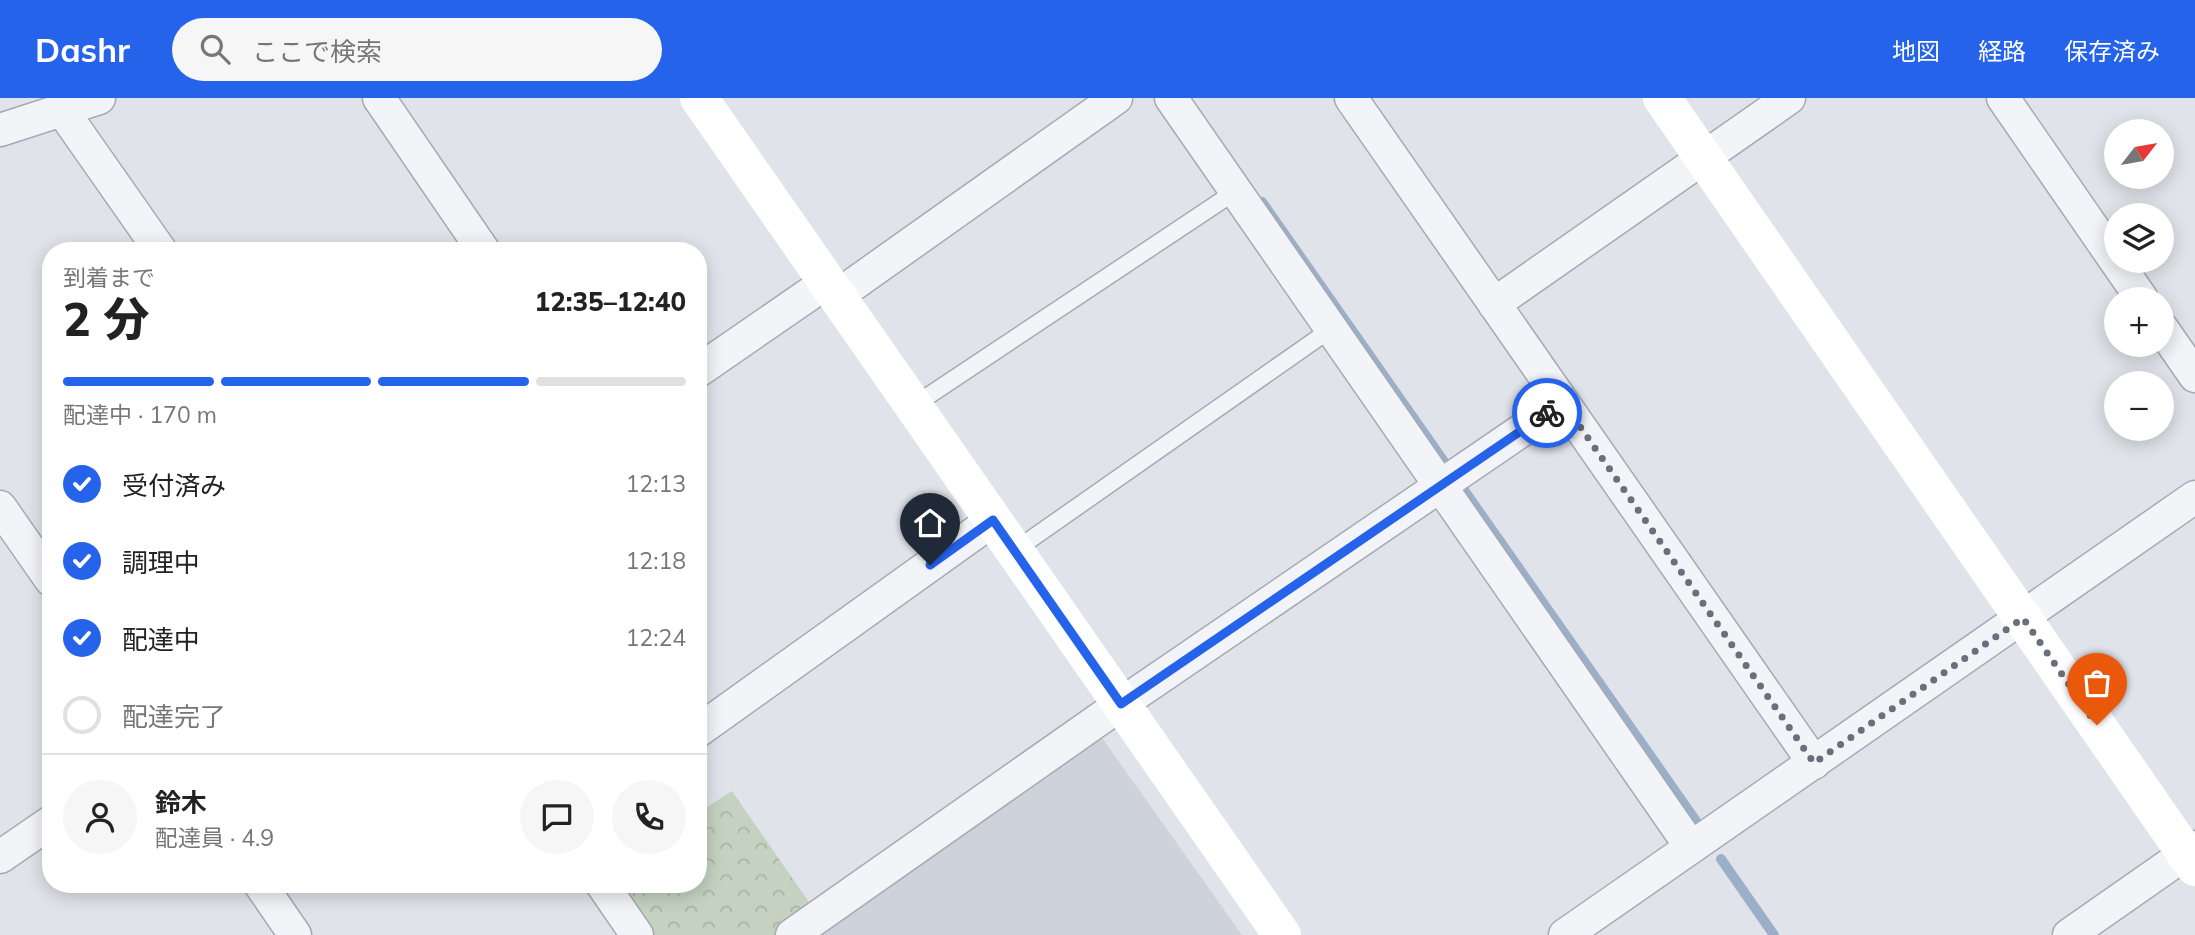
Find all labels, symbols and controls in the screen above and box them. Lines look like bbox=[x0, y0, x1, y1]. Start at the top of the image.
search box bbox=[172, 18, 662, 81]
text: Dashr bbox=[35, 29, 130, 70]
icon: search bbox=[196, 30, 234, 68]
text: ここで検索 bbox=[252, 35, 382, 68]
text: 地図 bbox=[1892, 36, 1940, 66]
text: 経路 bbox=[1978, 36, 2026, 66]
text: 保存済み bbox=[2064, 36, 2160, 66]
north arrow bbox=[2104, 119, 2174, 189]
map controls bbox=[2104, 119, 2174, 441]
button: layers bbox=[2104, 203, 2174, 273]
text: 到着まで bbox=[63, 263, 155, 292]
text: 12:35–12:40 bbox=[535, 285, 686, 318]
button: + bbox=[2104, 287, 2174, 357]
text: 2 分 bbox=[63, 290, 150, 348]
button: − bbox=[2104, 371, 2174, 441]
courier bbox=[1512, 378, 1582, 448]
icon: bike bbox=[1528, 394, 1566, 432]
text: 配達中 · 170 m bbox=[63, 400, 217, 429]
icon: check bbox=[63, 465, 101, 503]
text: 受付済み bbox=[122, 469, 226, 502]
text: 12:13 bbox=[626, 469, 686, 498]
pin bbox=[900, 493, 960, 565]
icon: home bbox=[911, 504, 949, 542]
icon: check bbox=[63, 542, 101, 580]
text: 調理中 bbox=[122, 546, 200, 579]
text: 12:18 bbox=[626, 546, 686, 575]
icon: check bbox=[63, 619, 101, 657]
text: 配達中 bbox=[122, 623, 200, 656]
text: 12:24 bbox=[626, 623, 686, 652]
pin bbox=[2067, 653, 2127, 725]
icon: bag bbox=[2078, 664, 2116, 702]
text: 配達完了 bbox=[122, 700, 226, 733]
button: person bbox=[63, 780, 137, 854]
button: chat bbox=[520, 780, 594, 854]
button: phone bbox=[612, 780, 686, 854]
text: 鈴木 bbox=[155, 786, 207, 819]
text: 配達員 · 4.9 bbox=[155, 823, 274, 852]

